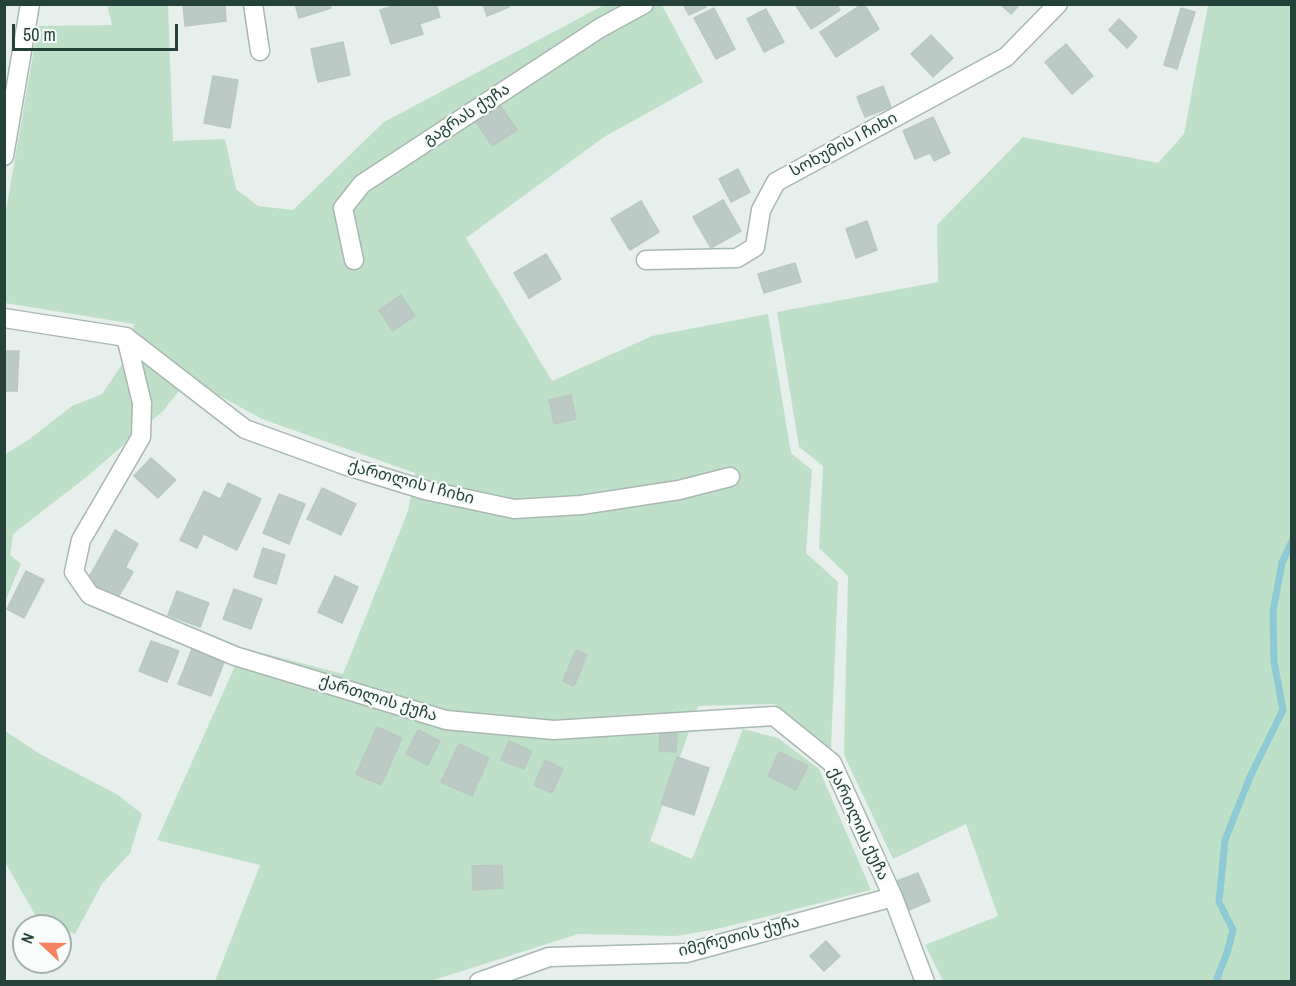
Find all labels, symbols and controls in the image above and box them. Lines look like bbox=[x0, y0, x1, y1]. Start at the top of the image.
scale bar bbox=[15, 12, 182, 50]
text: 50 m bbox=[23, 22, 56, 47]
street label: გაგრას ქუჩა bbox=[420, 80, 514, 150]
street label: სოხუმის I ჩიხი bbox=[787, 109, 901, 181]
street label: ქართლის I ჩიხი bbox=[346, 457, 476, 509]
street label: ქართლის ქუჩა bbox=[317, 672, 439, 726]
street label: ქართლის ქუჩა bbox=[823, 764, 893, 884]
street label: იმერეთის ქუჩა bbox=[677, 913, 801, 961]
north arrow bbox=[12, 914, 72, 974]
text: N bbox=[15, 929, 39, 947]

